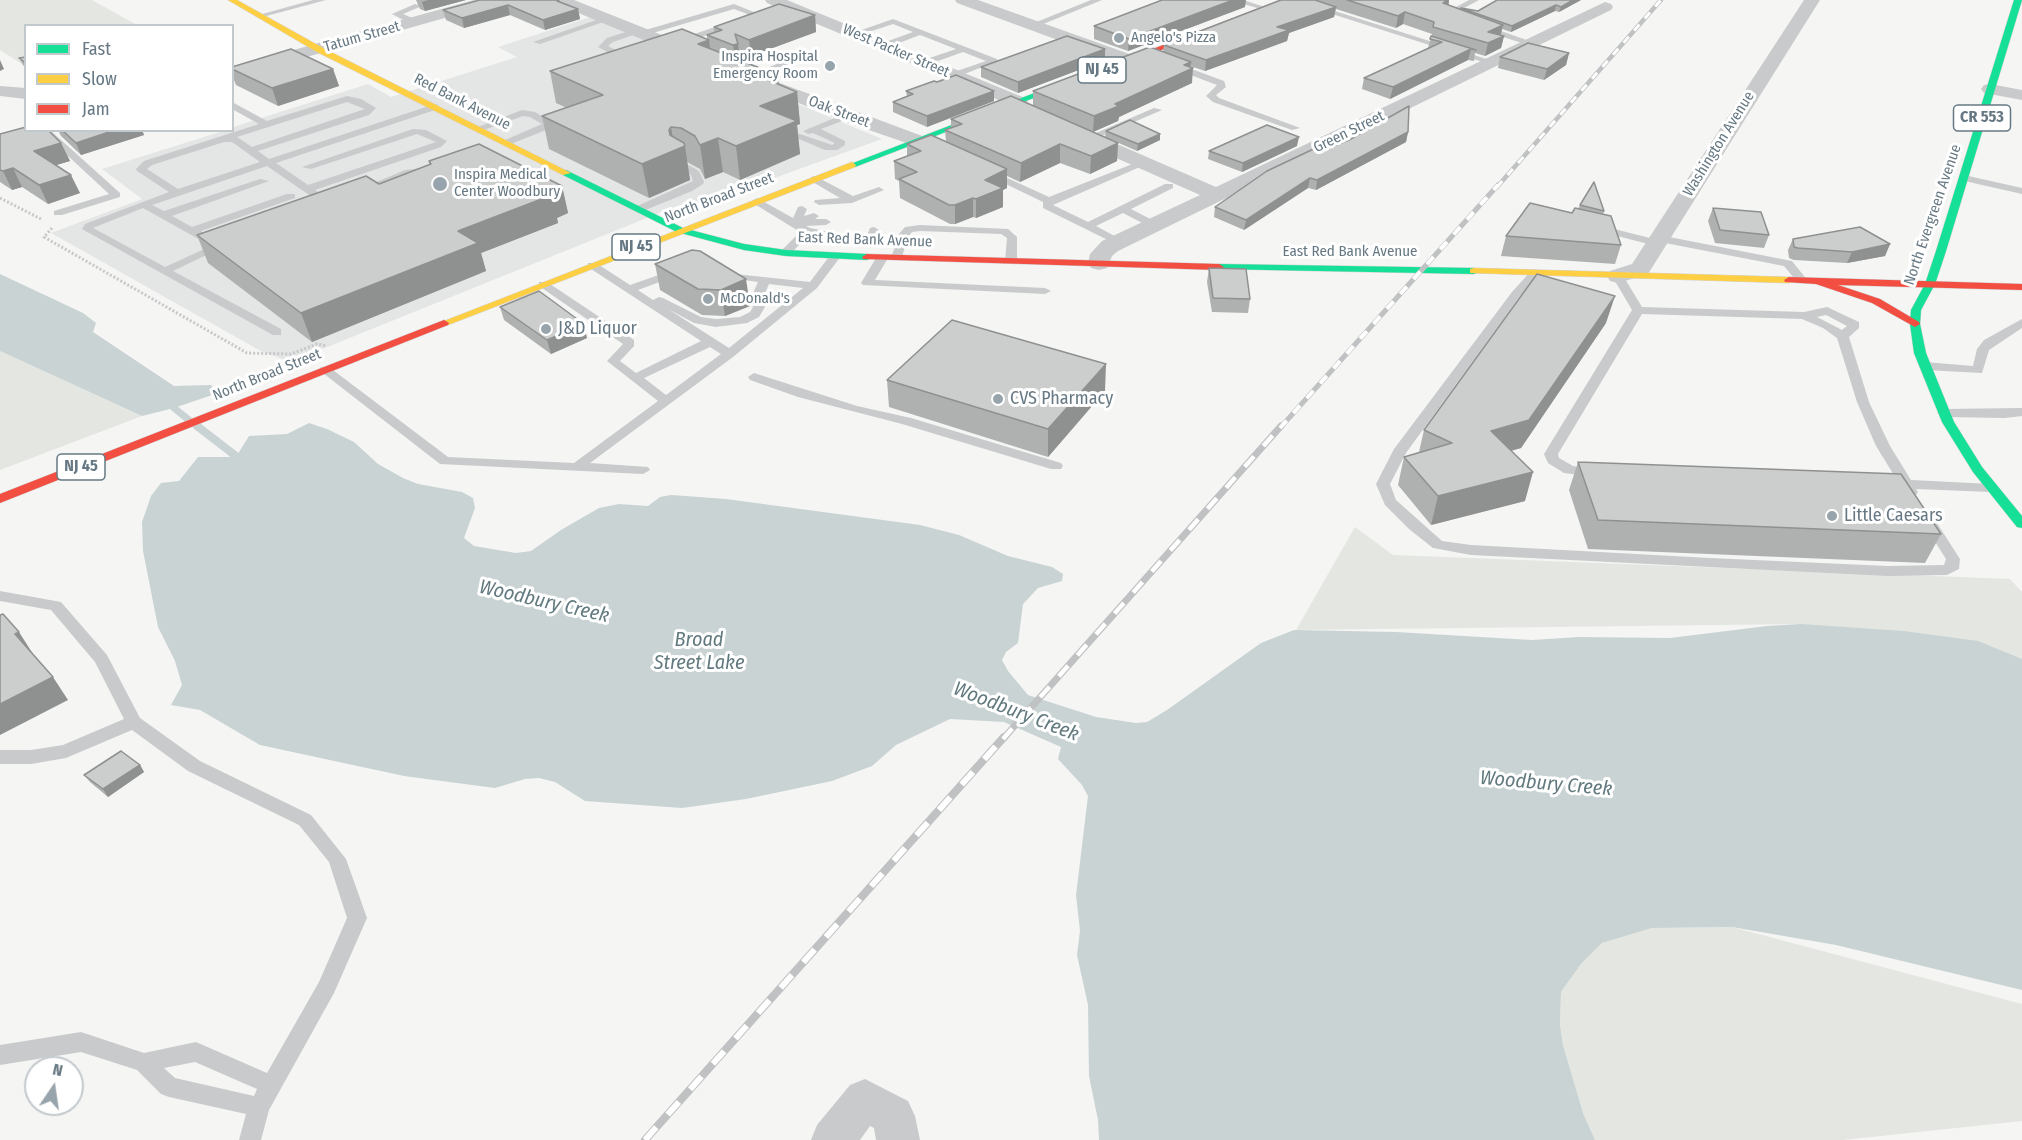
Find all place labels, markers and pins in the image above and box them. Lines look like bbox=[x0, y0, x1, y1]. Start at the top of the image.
place label: Angelo's Pizza bbox=[1131, 29, 1216, 47]
marker: Angelo's Pizza bbox=[1112, 31, 1126, 45]
place label: Inspira Hospital Emergency Room bbox=[713, 48, 818, 83]
marker: Inspira Hospital Emergency Room bbox=[823, 59, 837, 73]
place label: Inspira Medical Center Woodbury bbox=[454, 166, 560, 201]
marker: Inspira Medical Center Woodbury bbox=[431, 175, 449, 193]
place label: McDonald's bbox=[720, 290, 790, 308]
marker: McDonald's bbox=[701, 292, 715, 306]
place label: J&D Liquor bbox=[558, 318, 637, 340]
marker: J&D Liquor bbox=[539, 322, 553, 336]
place label: CVS Pharmacy bbox=[1010, 388, 1113, 410]
marker: CVS Pharmacy bbox=[991, 392, 1005, 406]
place label: Little Caesars bbox=[1844, 505, 1943, 527]
marker: Little Caesars bbox=[1825, 509, 1839, 523]

